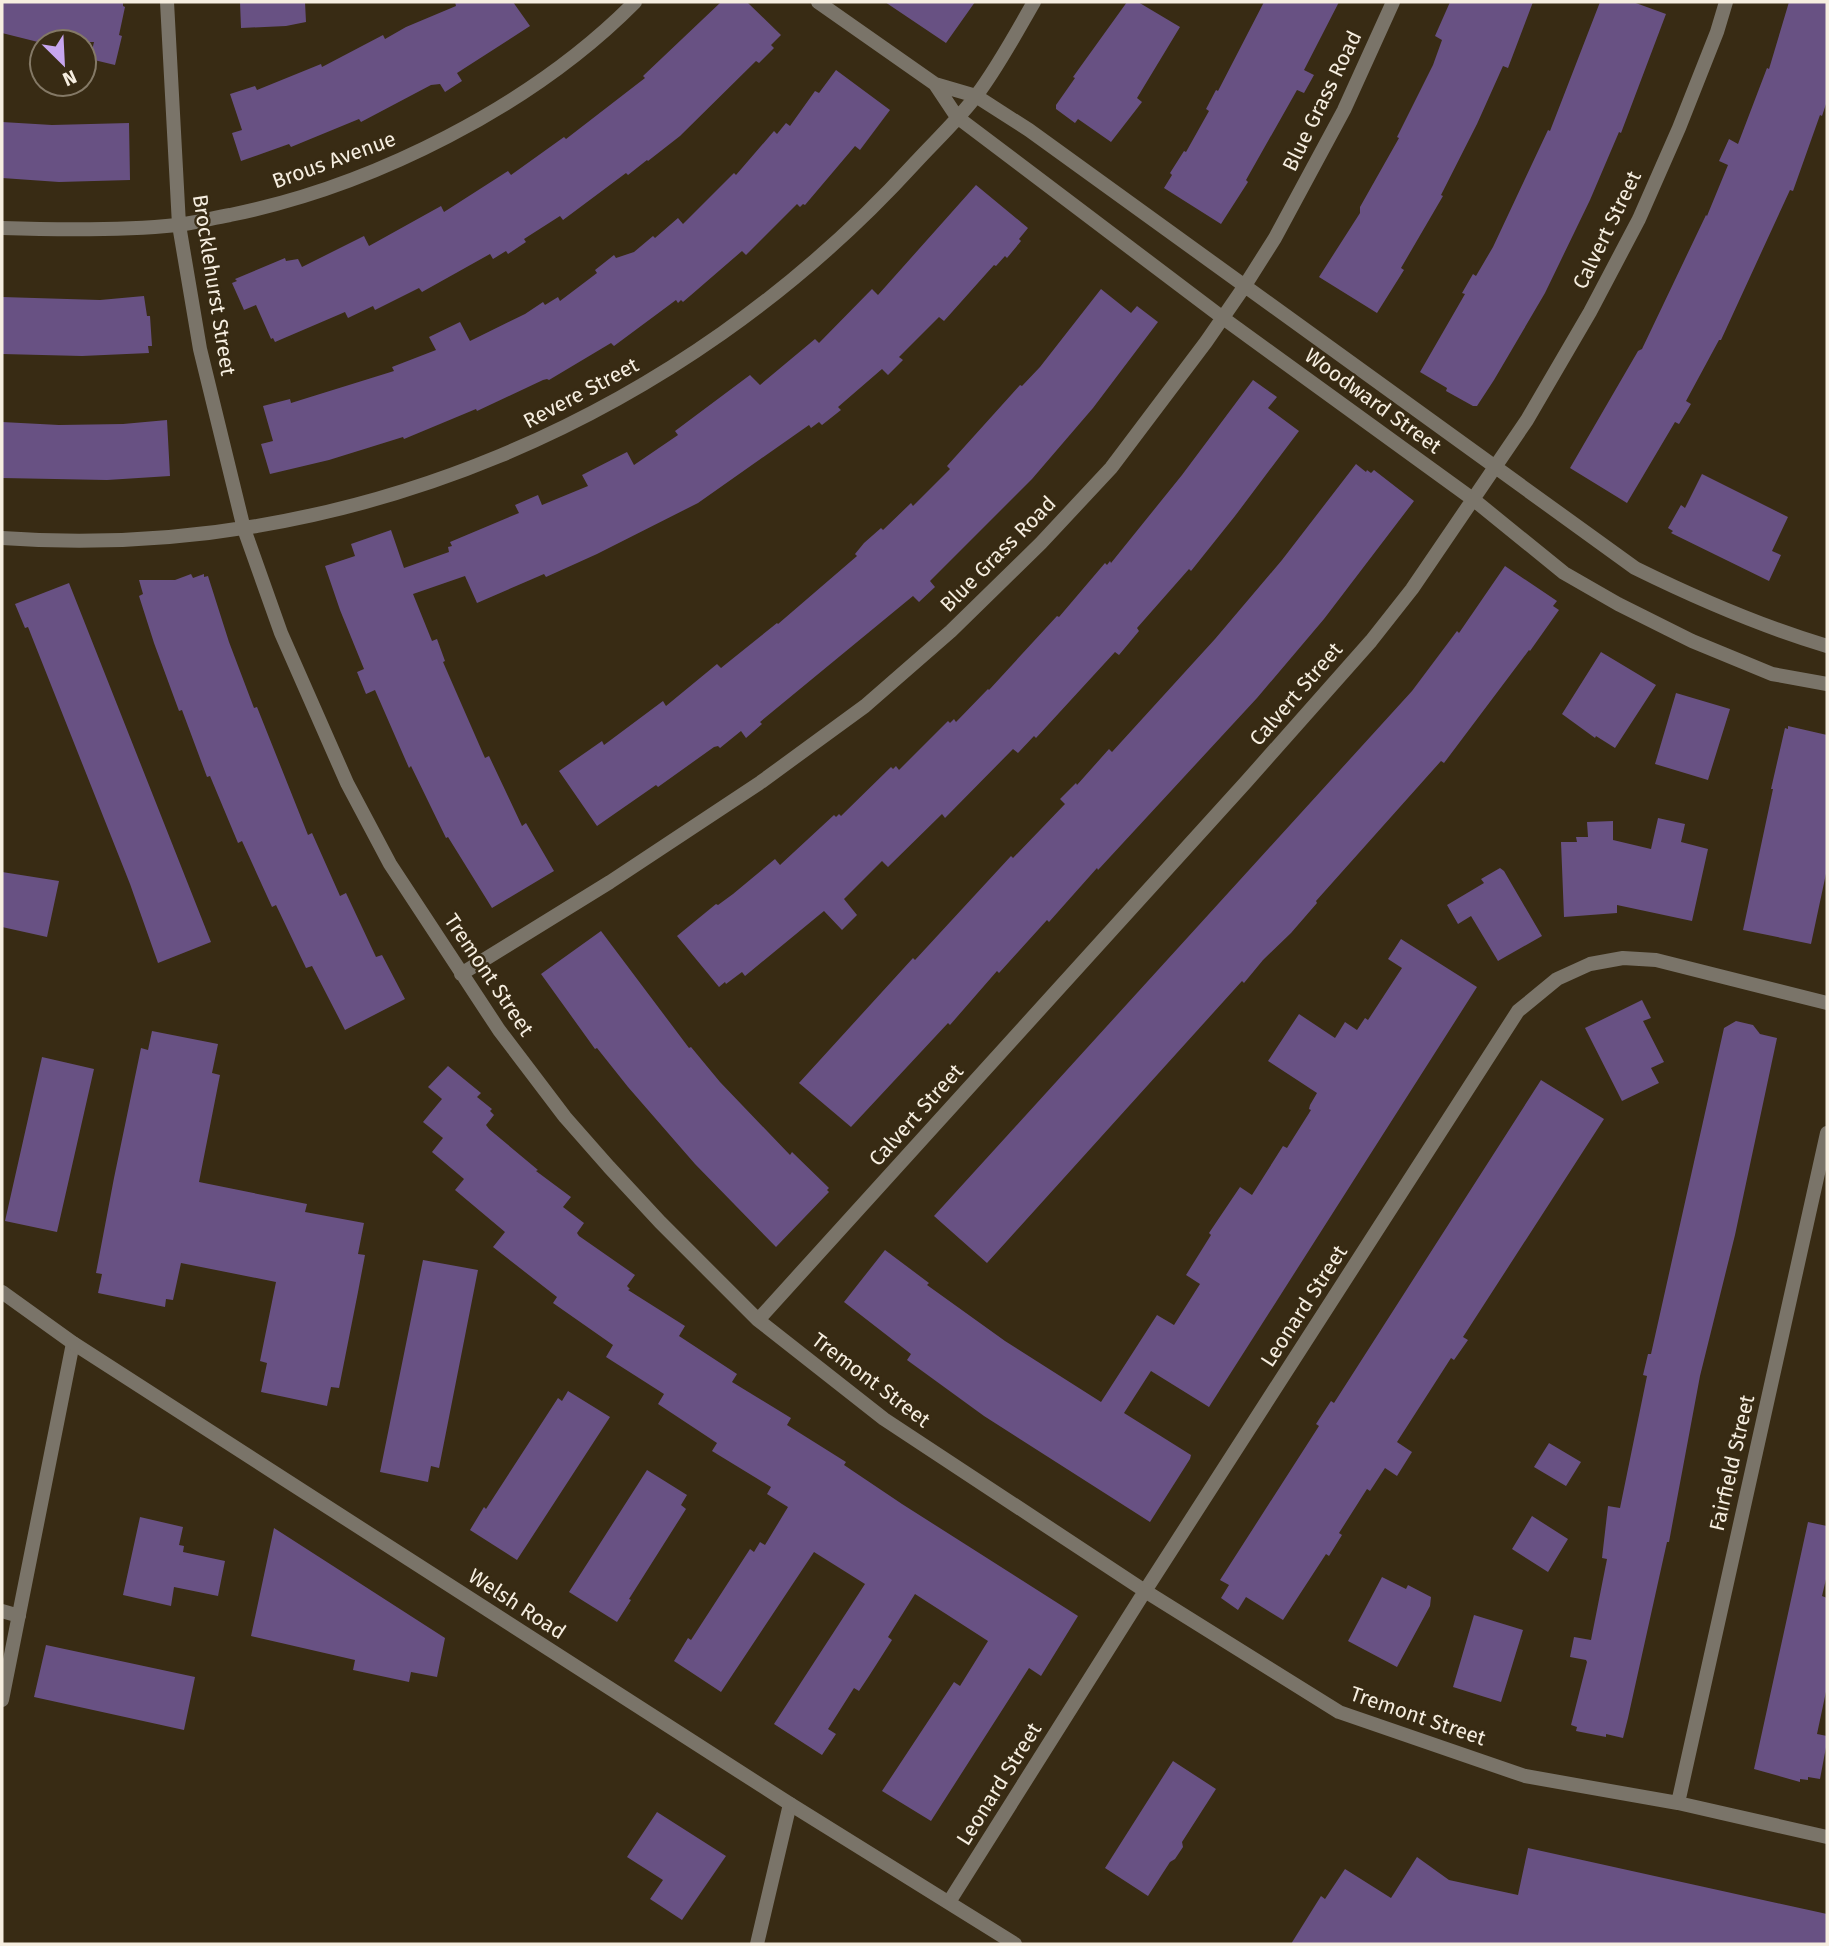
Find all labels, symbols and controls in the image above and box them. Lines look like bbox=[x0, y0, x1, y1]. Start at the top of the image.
street label: Blue Grass Road bbox=[1277, 26, 1367, 176]
north arrow bbox=[28, 28, 98, 98]
text: N bbox=[59, 65, 80, 91]
street label: Brous Avenue bbox=[269, 126, 399, 194]
street label: Calvert Street bbox=[1567, 166, 1647, 294]
street label: Brocklehurst Street bbox=[187, 193, 241, 378]
street label: Woodward Street bbox=[1299, 343, 1447, 460]
street label: Revere Street bbox=[519, 352, 643, 434]
street label: Blue Grass Road bbox=[935, 491, 1061, 617]
street label: Calvert Street bbox=[1244, 637, 1348, 751]
street label: Tremont Street bbox=[439, 909, 540, 1041]
street label: Calvert Street bbox=[863, 1058, 969, 1171]
street label: Leonard Street bbox=[1255, 1240, 1353, 1372]
street label: Tremont Street bbox=[807, 1327, 936, 1433]
street label: Fairfield Street bbox=[1704, 1392, 1760, 1534]
street label: Welsh Road bbox=[463, 1563, 571, 1645]
street label: Tremont Street bbox=[1347, 1681, 1490, 1752]
street label: Leonard Street bbox=[951, 1717, 1047, 1850]

